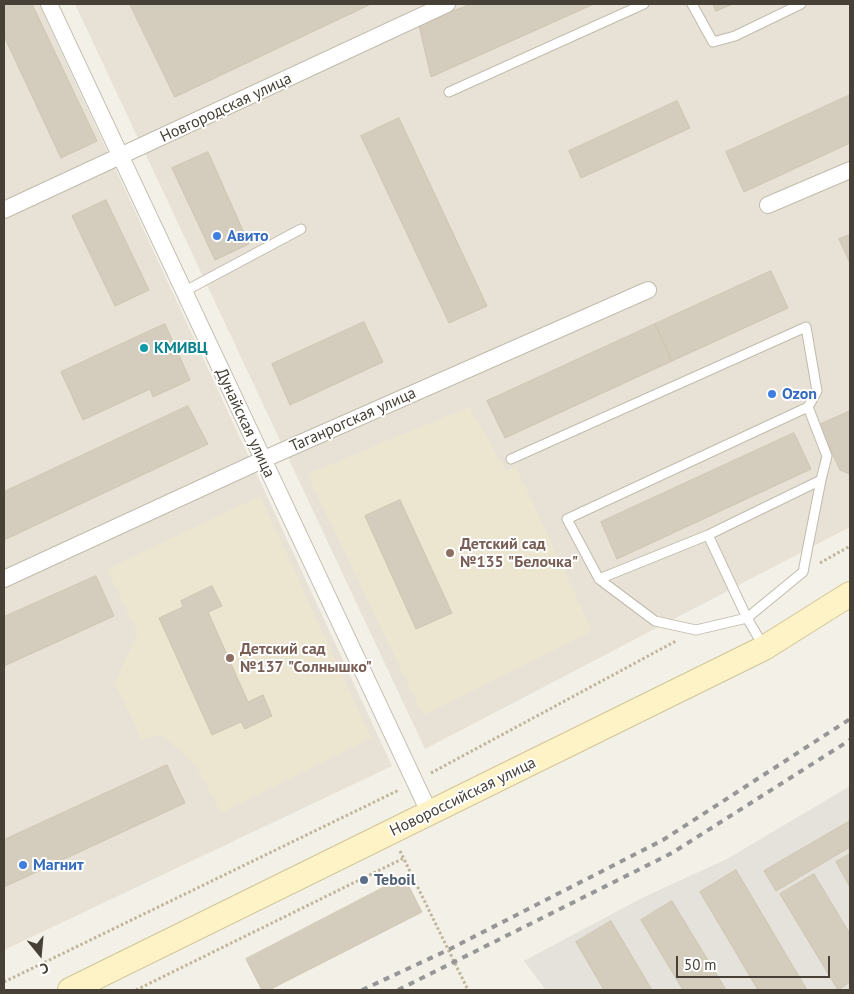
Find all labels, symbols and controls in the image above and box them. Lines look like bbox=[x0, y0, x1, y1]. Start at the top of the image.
street label: Новгородская улица bbox=[157, 69, 295, 147]
place label: Авито bbox=[227, 226, 269, 246]
marker: Авито bbox=[211, 230, 223, 242]
place label: КМИВЦ bbox=[154, 338, 208, 358]
marker: КМИВЦ bbox=[138, 342, 150, 354]
street label: Дунайская улица bbox=[211, 365, 279, 481]
street label: Таганрогская улица bbox=[287, 384, 419, 456]
place label: Ozon bbox=[782, 384, 817, 404]
marker: Ozon bbox=[766, 388, 778, 400]
place label: Детский сад №135 "Белочка" bbox=[460, 534, 578, 572]
marker: Детский сад №135 "Белочка" bbox=[444, 547, 456, 559]
place label: Детский сад №137 "Солнышко" bbox=[240, 639, 372, 677]
marker: Детский сад №137 "Солнышко" bbox=[224, 652, 236, 664]
street label: Новороссийская улица bbox=[387, 753, 539, 841]
place label: Магнит bbox=[33, 855, 84, 875]
marker: Магнит bbox=[17, 859, 29, 871]
place label: Teboil bbox=[374, 870, 415, 890]
marker: Teboil bbox=[358, 874, 370, 886]
north arrow bbox=[15, 929, 65, 979]
scale bar bbox=[679, 946, 833, 978]
text: 50 m bbox=[684, 955, 717, 974]
text: С bbox=[38, 959, 51, 978]

